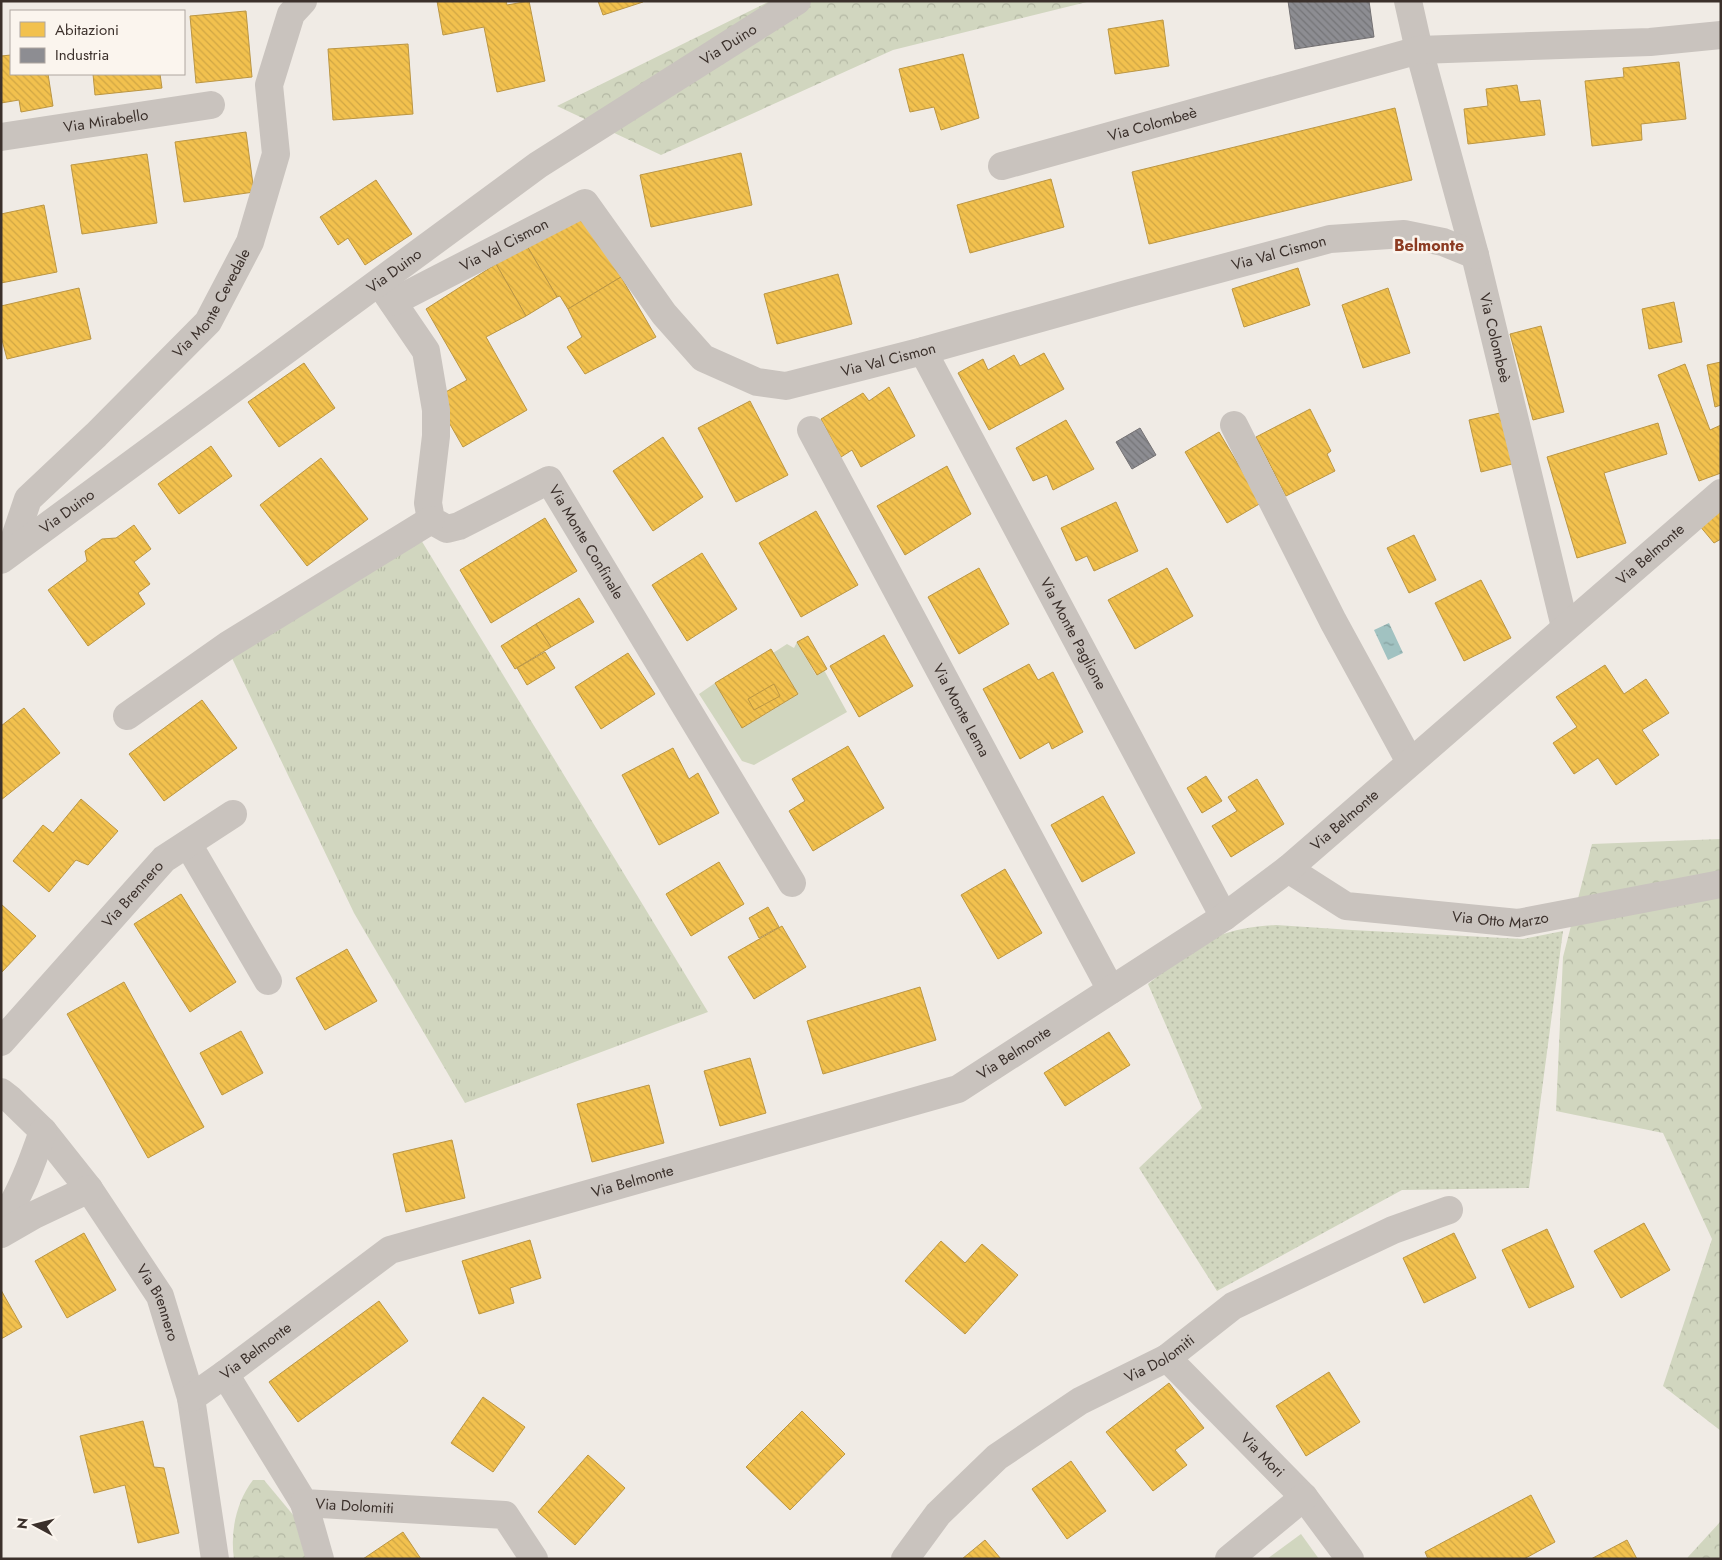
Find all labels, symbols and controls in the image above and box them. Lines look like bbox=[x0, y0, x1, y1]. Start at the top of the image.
legend bbox=[10, 10, 185, 75]
street label: Via Duino bbox=[696, 18, 761, 71]
text: Abitazioni bbox=[55, 19, 119, 41]
text: Industria bbox=[55, 44, 109, 66]
street label: Via Colombeè bbox=[1105, 101, 1200, 147]
street label: Via Mirabello bbox=[62, 104, 150, 138]
street label: Via Val Cismon bbox=[456, 213, 552, 277]
street label: Via Val Cismon bbox=[1229, 230, 1329, 276]
district label: Belmonte bbox=[1394, 234, 1464, 257]
street label: Via Duino bbox=[362, 243, 426, 299]
street label: Via Monte Cevedale bbox=[167, 244, 256, 363]
street label: Via Colombeè bbox=[1474, 291, 1517, 385]
street label: Via Val Cismon bbox=[838, 337, 938, 383]
street label: Via Monte Confinale bbox=[543, 480, 630, 604]
street label: Via Duino bbox=[35, 484, 99, 539]
street label: Via Belmonte bbox=[1611, 518, 1690, 590]
street label: Via Monte Paglione bbox=[1034, 573, 1112, 694]
street label: Via Monte Lema bbox=[927, 660, 995, 761]
street label: Via Belmonte bbox=[1305, 784, 1384, 856]
street label: Via Brennero bbox=[97, 856, 169, 933]
street label: Via Otto Marzo bbox=[1451, 906, 1550, 934]
street label: Via Belmonte bbox=[973, 1021, 1056, 1085]
street label: Via Belmonte bbox=[589, 1159, 676, 1203]
street label: Via Brennero bbox=[131, 1260, 184, 1344]
street label: Via Belmonte bbox=[215, 1317, 296, 1385]
street label: Via Dolomiti bbox=[1121, 1329, 1199, 1388]
street label: Via Mori bbox=[1235, 1428, 1290, 1482]
street label: Via Dolomiti bbox=[315, 1493, 395, 1519]
north arrow bbox=[10, 1500, 60, 1550]
text: N bbox=[11, 1517, 33, 1530]

